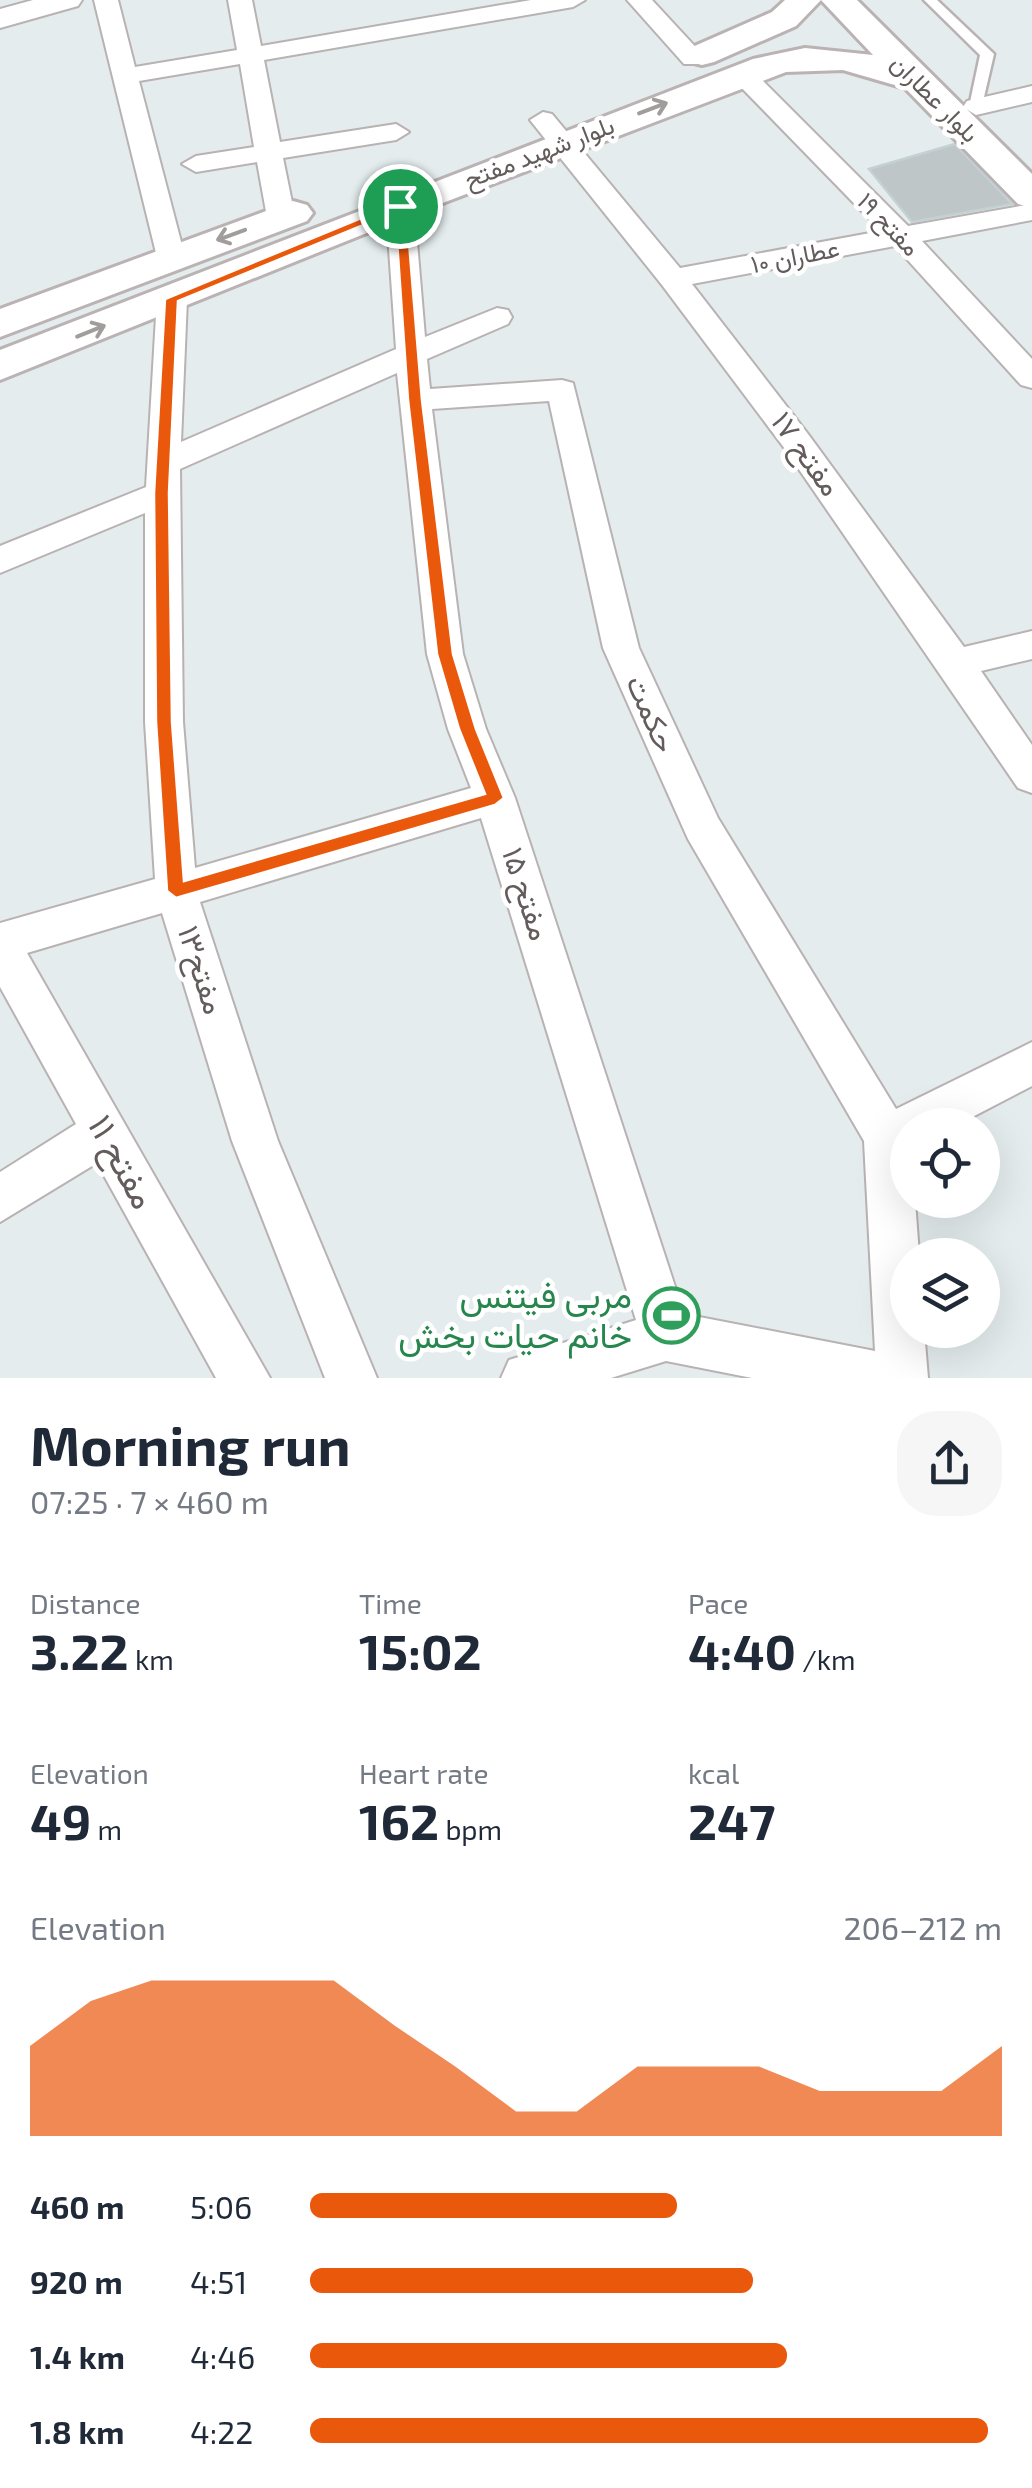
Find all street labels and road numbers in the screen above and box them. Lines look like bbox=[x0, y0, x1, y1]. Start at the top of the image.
street label: بلوار عطاران bbox=[884, 47, 986, 149]
street label: بلوار شهید مفتح bbox=[459, 109, 619, 197]
street label: مفتح ۱۹ bbox=[849, 185, 927, 264]
street label: عطاران ۱۰ bbox=[748, 232, 842, 280]
street label: مفتح ۱۷ bbox=[762, 404, 850, 504]
street label: حکمت bbox=[620, 669, 686, 757]
street label: مفتح ۱۵ bbox=[492, 842, 560, 946]
street label: مفتح۱۳ bbox=[168, 921, 234, 1019]
street label: مفتح ۱۱ bbox=[77, 1107, 167, 1218]

